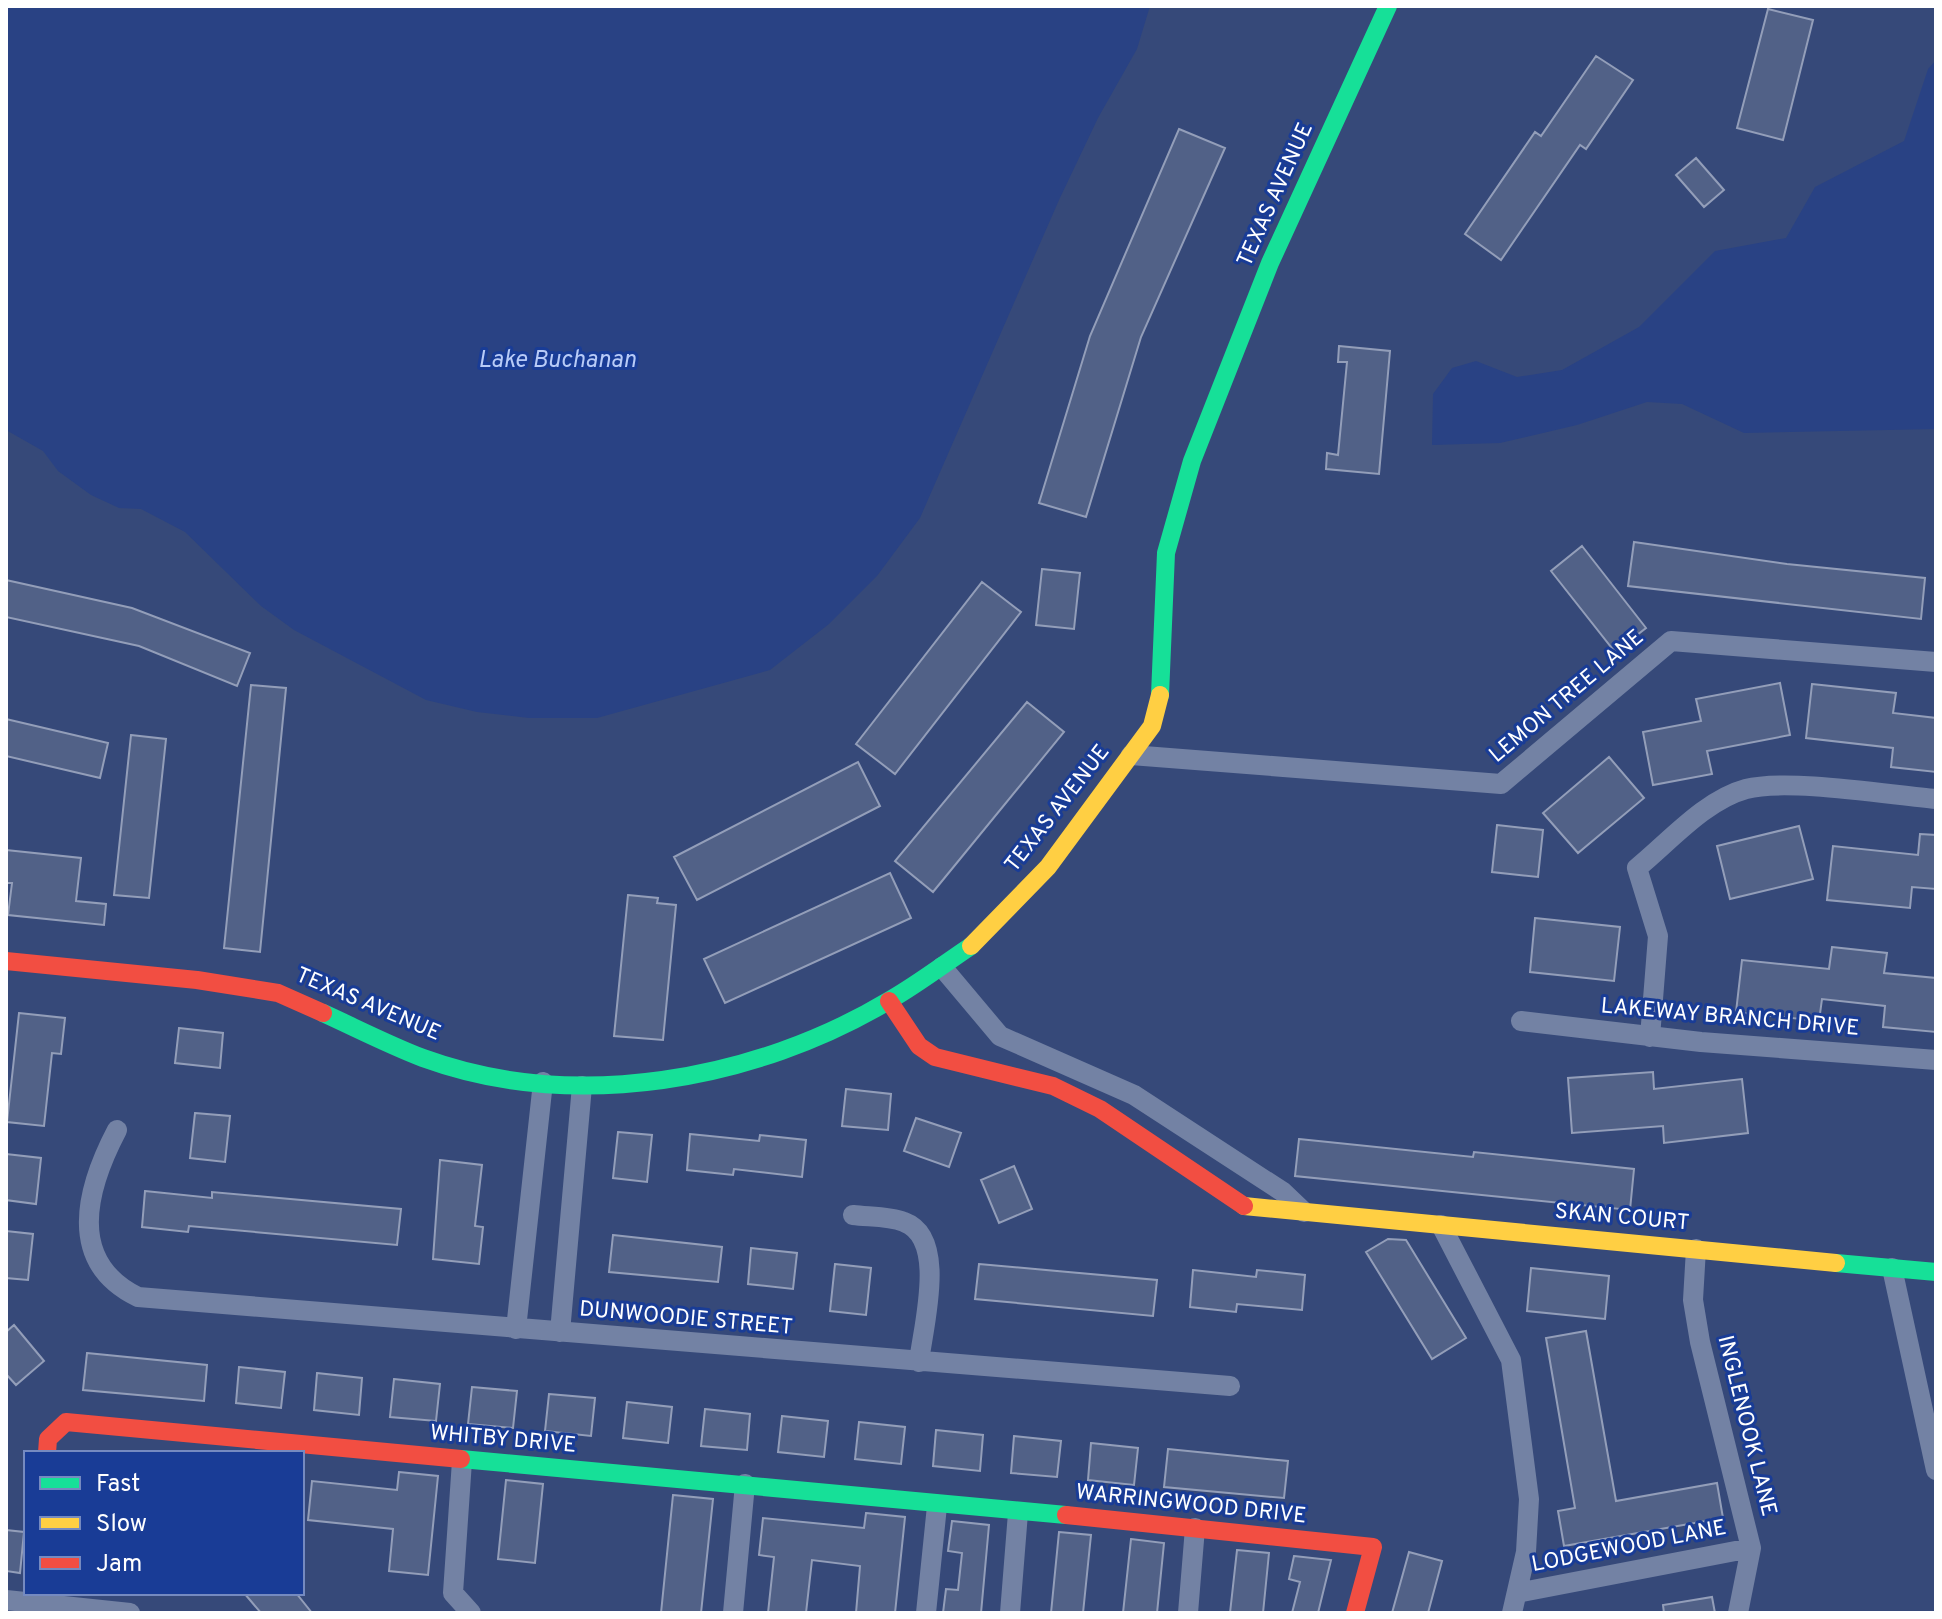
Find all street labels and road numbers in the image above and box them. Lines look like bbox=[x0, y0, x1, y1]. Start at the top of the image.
street label: TEXAS AVENUE bbox=[1232, 119, 1320, 271]
street label: LEMON TREE LANE bbox=[1484, 625, 1650, 769]
street label: TEXAS AVENUE bbox=[1000, 740, 1116, 878]
street label: TEXAS AVENUE bbox=[291, 962, 445, 1048]
street label: LAKEWAY BRANCH DRIVE bbox=[1600, 993, 1860, 1043]
street label: SKAN COURT bbox=[1554, 1199, 1690, 1237]
street label: DUNWOODIE STREET bbox=[578, 1296, 794, 1342]
street label: INGLENOOK LANE bbox=[1710, 1333, 1782, 1519]
street label: WHITBY DRIVE bbox=[429, 1420, 577, 1460]
street label: WARRINGWOOD DRIVE bbox=[1074, 1479, 1308, 1531]
street label: LODGEWOOD LANE bbox=[1529, 1515, 1729, 1579]

